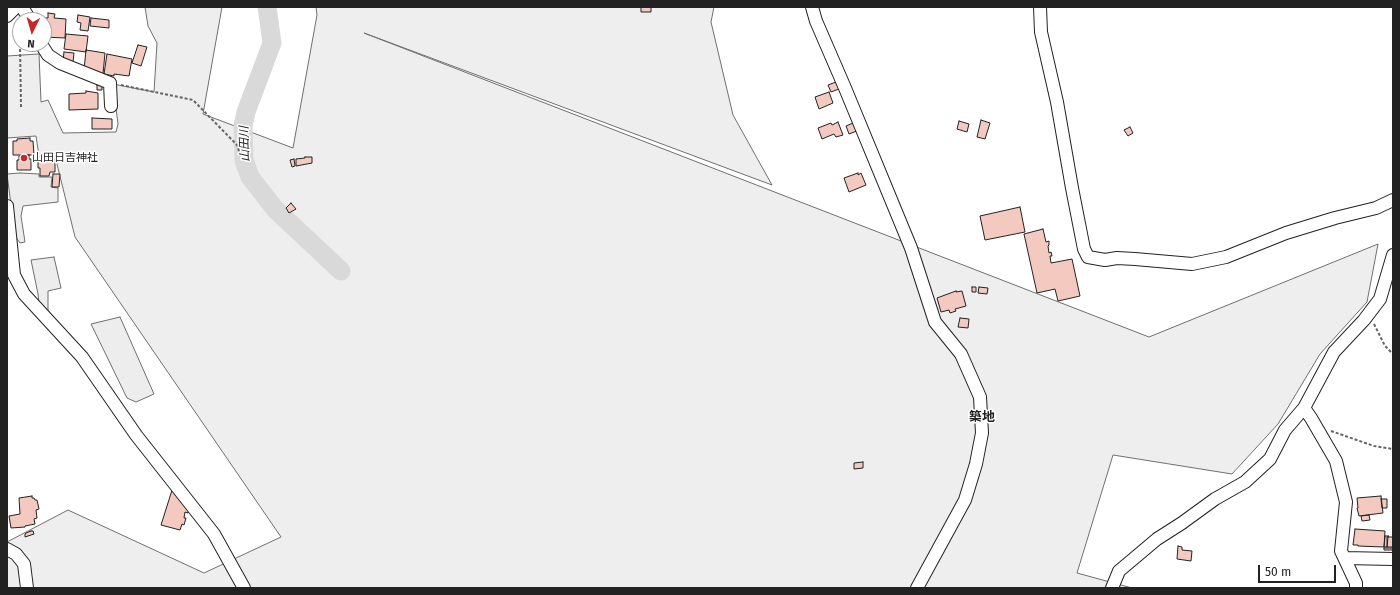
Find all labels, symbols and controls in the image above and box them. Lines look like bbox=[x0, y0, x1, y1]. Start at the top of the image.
north arrow bbox=[12, 12, 52, 52]
text: N bbox=[27, 37, 35, 50]
water label: 山田川 bbox=[237, 126, 253, 162]
place label: 山田日吉神社 bbox=[32, 151, 98, 165]
marker: 山田日吉神社 bbox=[19, 153, 29, 163]
district label: 築地 bbox=[969, 409, 995, 425]
scale bar bbox=[1260, 557, 1338, 583]
text: 50 m bbox=[1265, 565, 1291, 579]

